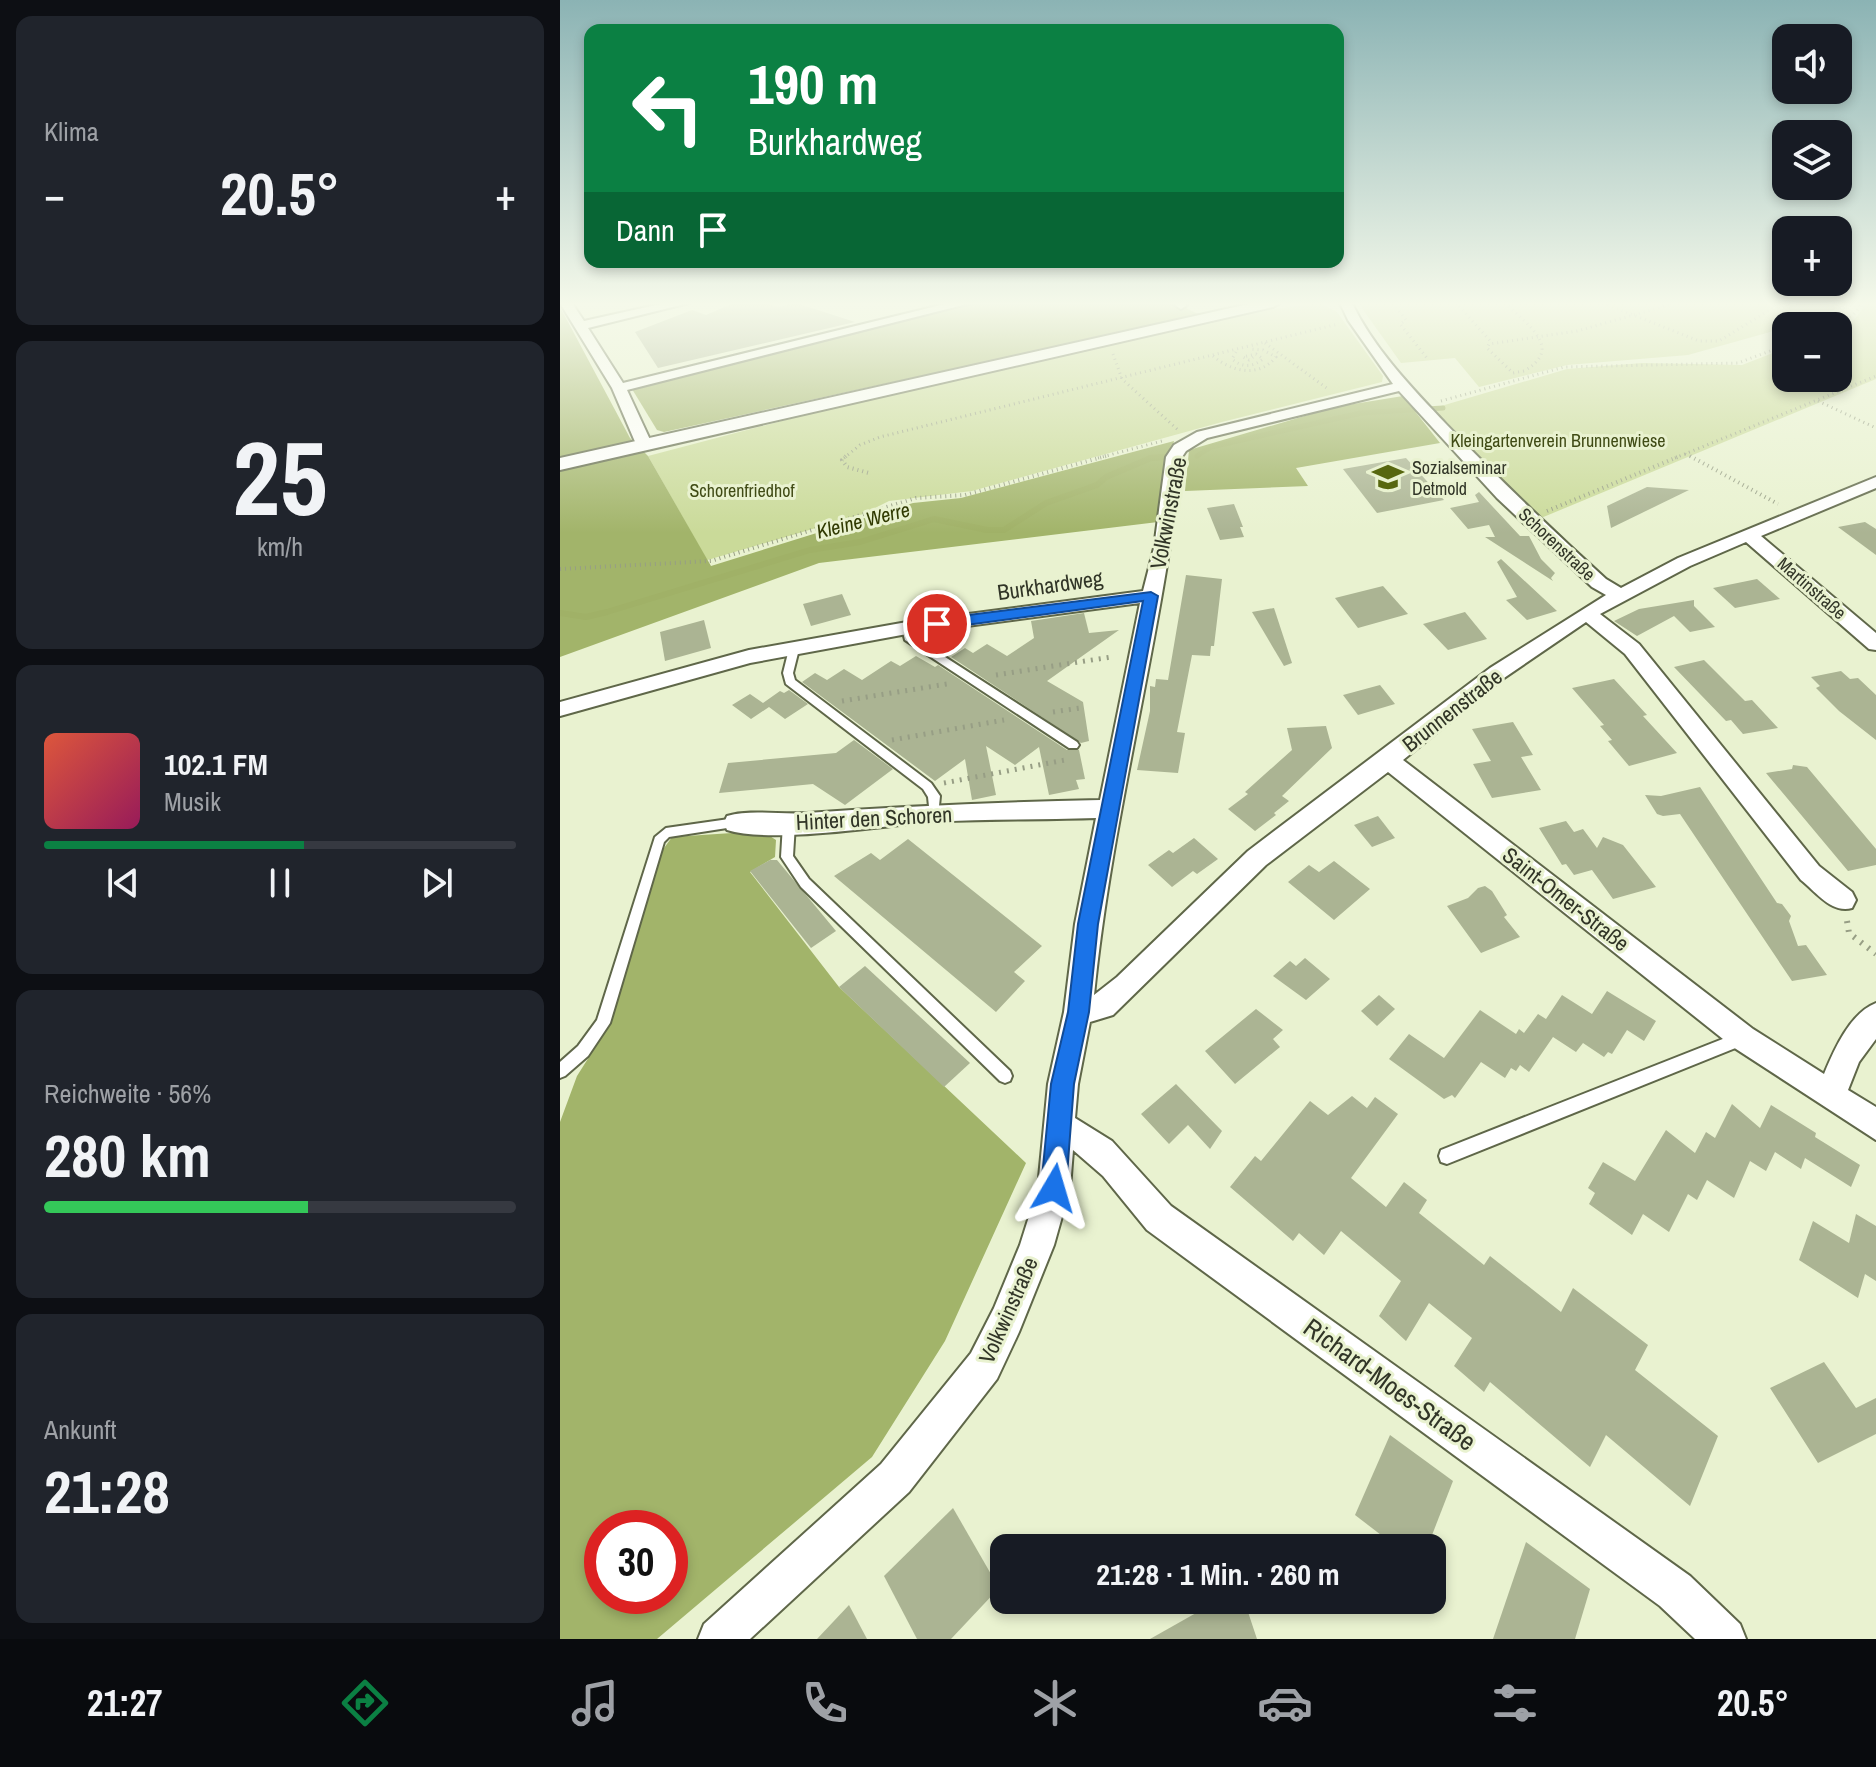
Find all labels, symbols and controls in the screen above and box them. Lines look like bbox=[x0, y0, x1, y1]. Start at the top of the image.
map controls bbox=[1772, 24, 1852, 392]
button: sound bbox=[1772, 24, 1852, 104]
text: 190 m bbox=[748, 46, 878, 121]
icon: left bbox=[616, 56, 720, 160]
text: Klima bbox=[44, 114, 99, 149]
text: Burkhardweg bbox=[748, 118, 922, 166]
button: layers bbox=[1772, 120, 1852, 200]
text: 20.5° bbox=[220, 153, 340, 234]
text: − bbox=[44, 164, 65, 224]
text: + bbox=[495, 164, 516, 224]
icon: arrive bbox=[691, 208, 735, 252]
text: Dann bbox=[616, 210, 675, 250]
button: + bbox=[1772, 216, 1852, 296]
button: − bbox=[1772, 312, 1852, 392]
text: 25 bbox=[233, 407, 327, 547]
park label: Kleingartenverein Brunnenwiese bbox=[1451, 428, 1665, 453]
street label: Volkwinstraße bbox=[1142, 455, 1194, 571]
place label: Sozialseminar Detmold bbox=[1412, 455, 1506, 501]
school or university icon: Sozialseminar Detmold bbox=[1371, 460, 1405, 494]
park label: Schorenfriedhof bbox=[689, 478, 795, 503]
water label: Kleine Werre bbox=[813, 495, 913, 545]
street label: Schorenstraße bbox=[1513, 502, 1601, 586]
text: km/h bbox=[257, 529, 303, 564]
street label: Martinstraße bbox=[1772, 551, 1852, 625]
street label: Burkhardweg bbox=[995, 563, 1105, 607]
pin bbox=[903, 590, 971, 658]
icon: arrive bbox=[915, 602, 959, 646]
street label: Brunnenstraße bbox=[1396, 661, 1508, 759]
text: 102.1 FM bbox=[164, 744, 268, 784]
text: Musik bbox=[164, 784, 221, 819]
street label: Hinter den Schoren bbox=[795, 799, 953, 837]
street label: Saint-Omer-Straße bbox=[1496, 840, 1636, 958]
icon: previous bbox=[101, 861, 145, 905]
icon: pause bbox=[258, 861, 302, 905]
icon: next bbox=[415, 861, 459, 905]
text: Reichweite · 56% bbox=[44, 1076, 211, 1111]
text: 280 km bbox=[44, 1115, 211, 1196]
position arrow bbox=[1012, 1146, 1096, 1230]
street label: Volkwinstraße bbox=[971, 1252, 1045, 1368]
street label: Richard-Moes-Straße bbox=[1297, 1310, 1483, 1458]
text: Ankunft bbox=[44, 1412, 116, 1447]
text: 21:28 bbox=[44, 1451, 170, 1532]
speed limit sign: 30 bbox=[584, 1510, 688, 1614]
text: 21:28 · 1 Min. · 260 m bbox=[1096, 1554, 1340, 1594]
icon: directions bbox=[337, 1675, 393, 1731]
icon: music bbox=[567, 1675, 623, 1731]
icon: phone bbox=[797, 1675, 853, 1731]
icon: climate bbox=[1027, 1675, 1083, 1731]
icon: car bbox=[1257, 1675, 1313, 1731]
icon: filters bbox=[1487, 1675, 1543, 1731]
text: 21:27 bbox=[87, 1679, 163, 1727]
text: 20.5° bbox=[1717, 1679, 1789, 1727]

